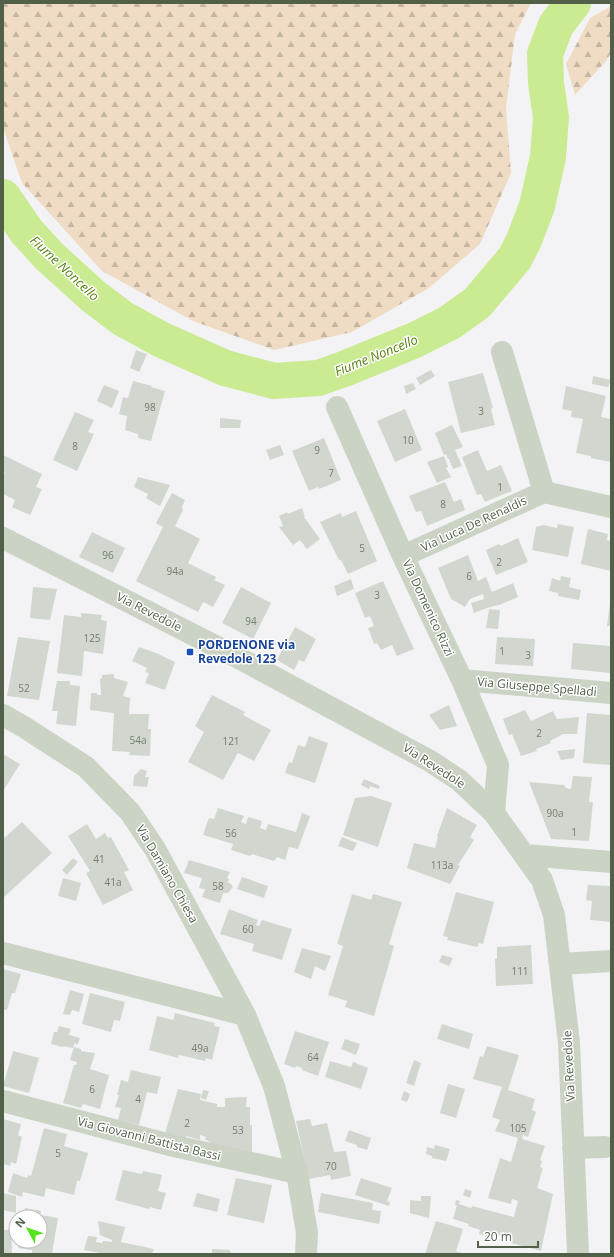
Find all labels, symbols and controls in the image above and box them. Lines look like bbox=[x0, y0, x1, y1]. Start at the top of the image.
water label: Fiume Noncello bbox=[27, 231, 103, 305]
water label: Fiume Noncello bbox=[332, 330, 420, 380]
house number: 98 bbox=[144, 400, 156, 414]
house number: 3 bbox=[478, 404, 484, 418]
house number: 10 bbox=[402, 433, 414, 447]
house number: 8 bbox=[72, 439, 78, 453]
house number: 9 bbox=[314, 443, 320, 457]
house number: 7 bbox=[328, 466, 334, 480]
house number: 1 bbox=[497, 480, 503, 494]
street label: Via Luca De Renaldis bbox=[418, 491, 530, 556]
house number: 8 bbox=[440, 497, 446, 511]
house number: 5 bbox=[359, 541, 365, 555]
house number: 96 bbox=[102, 548, 114, 562]
house number: 2 bbox=[496, 555, 502, 569]
street label: Via Domenico Rizzi bbox=[399, 557, 458, 659]
house number: 94a bbox=[167, 564, 184, 578]
house number: 6 bbox=[466, 569, 472, 583]
street label: Via Revedole bbox=[114, 588, 185, 635]
house number: 3 bbox=[374, 588, 380, 602]
house number: 94 bbox=[245, 614, 257, 628]
house number: 125 bbox=[83, 631, 101, 645]
place label: PORDENONE via Revedole 123 bbox=[198, 636, 295, 667]
house number: 1 bbox=[499, 644, 505, 658]
marker: PORDENONE via Revedole 123 bbox=[185, 647, 195, 657]
house number: 3 bbox=[525, 648, 531, 662]
street label: Via Giuseppe Spelladi bbox=[477, 673, 597, 700]
house number: 52 bbox=[18, 681, 30, 695]
house number: 2 bbox=[536, 726, 542, 740]
house number: 54a bbox=[130, 733, 147, 747]
house number: 121 bbox=[222, 734, 240, 748]
street label: Via Revedole bbox=[400, 739, 469, 792]
house number: 90a bbox=[547, 806, 564, 820]
street label: Via Damiano Chiesa bbox=[132, 821, 203, 926]
house number: 1 bbox=[571, 825, 577, 839]
house number: 56 bbox=[225, 826, 237, 840]
house number: 41 bbox=[93, 852, 105, 866]
house number: 113a bbox=[431, 858, 453, 872]
house number: 41a bbox=[105, 875, 122, 889]
house number: 58 bbox=[212, 879, 224, 893]
house number: 60 bbox=[242, 922, 254, 936]
house number: 111 bbox=[511, 964, 529, 978]
street label: Via Revedole bbox=[558, 1030, 579, 1102]
house number: 49a bbox=[192, 1041, 209, 1055]
house number: 64 bbox=[307, 1050, 319, 1064]
house number: 6 bbox=[89, 1082, 95, 1096]
house number: 4 bbox=[135, 1092, 141, 1106]
street label: Via Giovanni Battista Bassi bbox=[76, 1112, 223, 1165]
house number: 2 bbox=[184, 1116, 190, 1130]
house number: 105 bbox=[509, 1121, 527, 1135]
house number: 53 bbox=[232, 1123, 244, 1137]
house number: 5 bbox=[55, 1146, 61, 1160]
house number: 70 bbox=[325, 1159, 337, 1173]
north arrow bbox=[8, 1209, 48, 1249]
text: N bbox=[11, 1214, 29, 1231]
scale bar bbox=[478, 1223, 538, 1249]
text: 20 m bbox=[484, 1228, 512, 1245]

